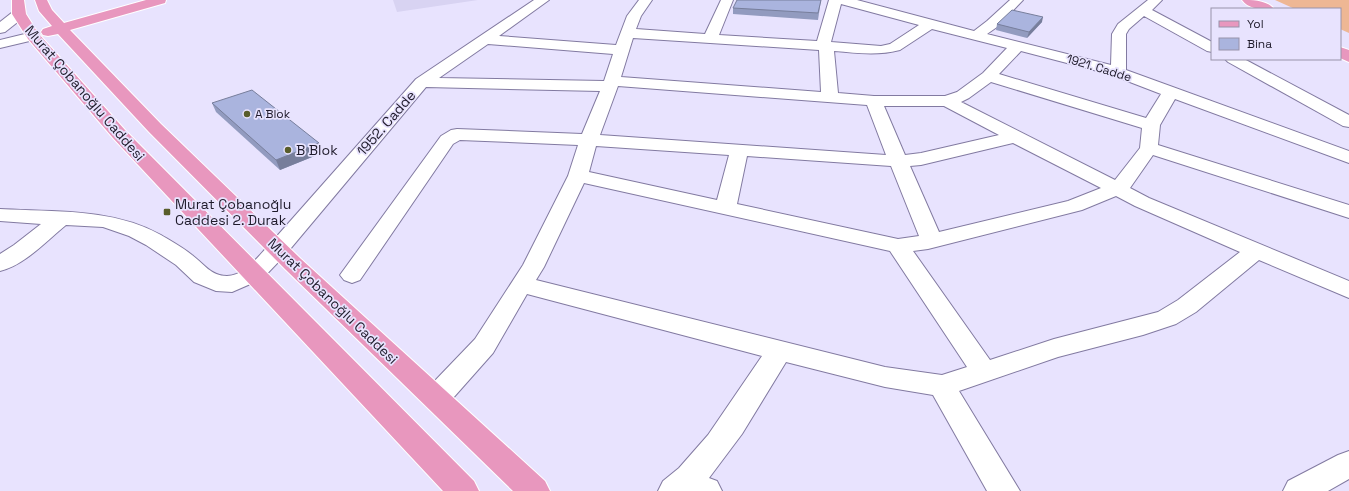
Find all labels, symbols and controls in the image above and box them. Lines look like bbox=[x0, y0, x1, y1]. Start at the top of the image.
legend bbox=[1211, 8, 1341, 60]
text: Yol bbox=[1247, 16, 1264, 32]
street label: Murat Çobanoğlu Caddesi bbox=[21, 21, 149, 165]
text: Bina bbox=[1247, 36, 1272, 52]
street label: 1921. Cadde bbox=[1064, 51, 1134, 85]
street label: 1952. Cadde bbox=[353, 87, 419, 159]
place label: A Blok bbox=[255, 106, 291, 122]
marker: A Blok bbox=[242, 109, 252, 119]
place label: B Blok bbox=[296, 141, 338, 159]
marker: B Blok bbox=[283, 145, 293, 155]
place label: Murat Çobanoğlu Caddesi 2. Durak bbox=[175, 195, 291, 229]
marker: Murat Çobanoğlu Caddesi 2. Durak bbox=[162, 207, 172, 217]
street label: Murat Çobanoğlu Caddesi bbox=[264, 234, 402, 368]

